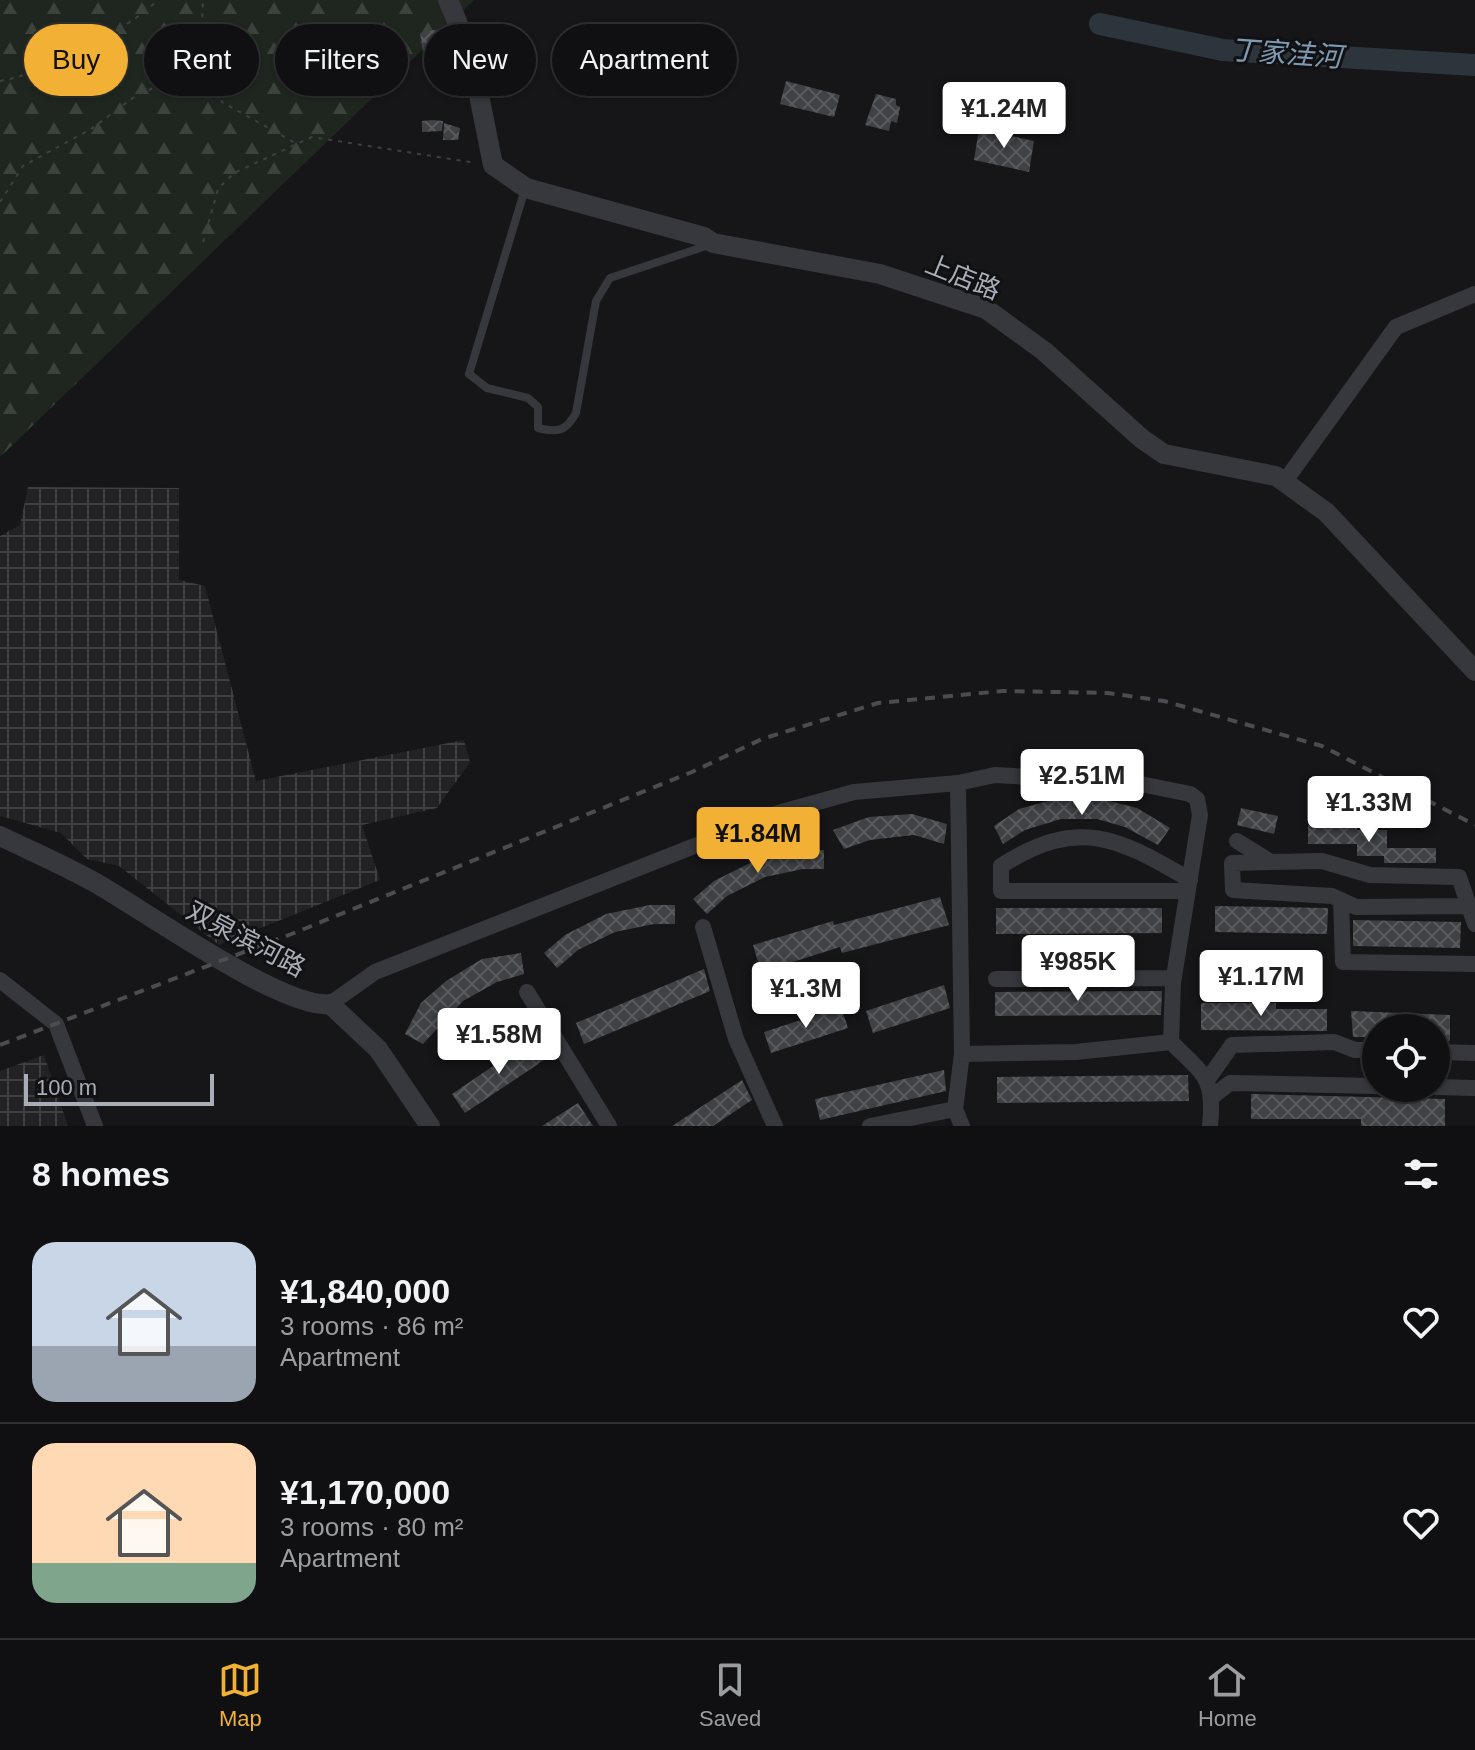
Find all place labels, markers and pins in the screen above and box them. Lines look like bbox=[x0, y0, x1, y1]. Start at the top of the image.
pin: ¥1.24M bbox=[939, 82, 1069, 150]
pin: ¥2.51M bbox=[1017, 749, 1147, 817]
pin: ¥1.33M bbox=[1304, 776, 1434, 844]
pin: ¥1.84M bbox=[693, 807, 823, 875]
pin: ¥985K bbox=[1022, 935, 1134, 1003]
pin: ¥1.17M bbox=[1196, 950, 1326, 1018]
pin: ¥1.3M bbox=[750, 962, 862, 1030]
pin: ¥1.58M bbox=[434, 1008, 564, 1076]

